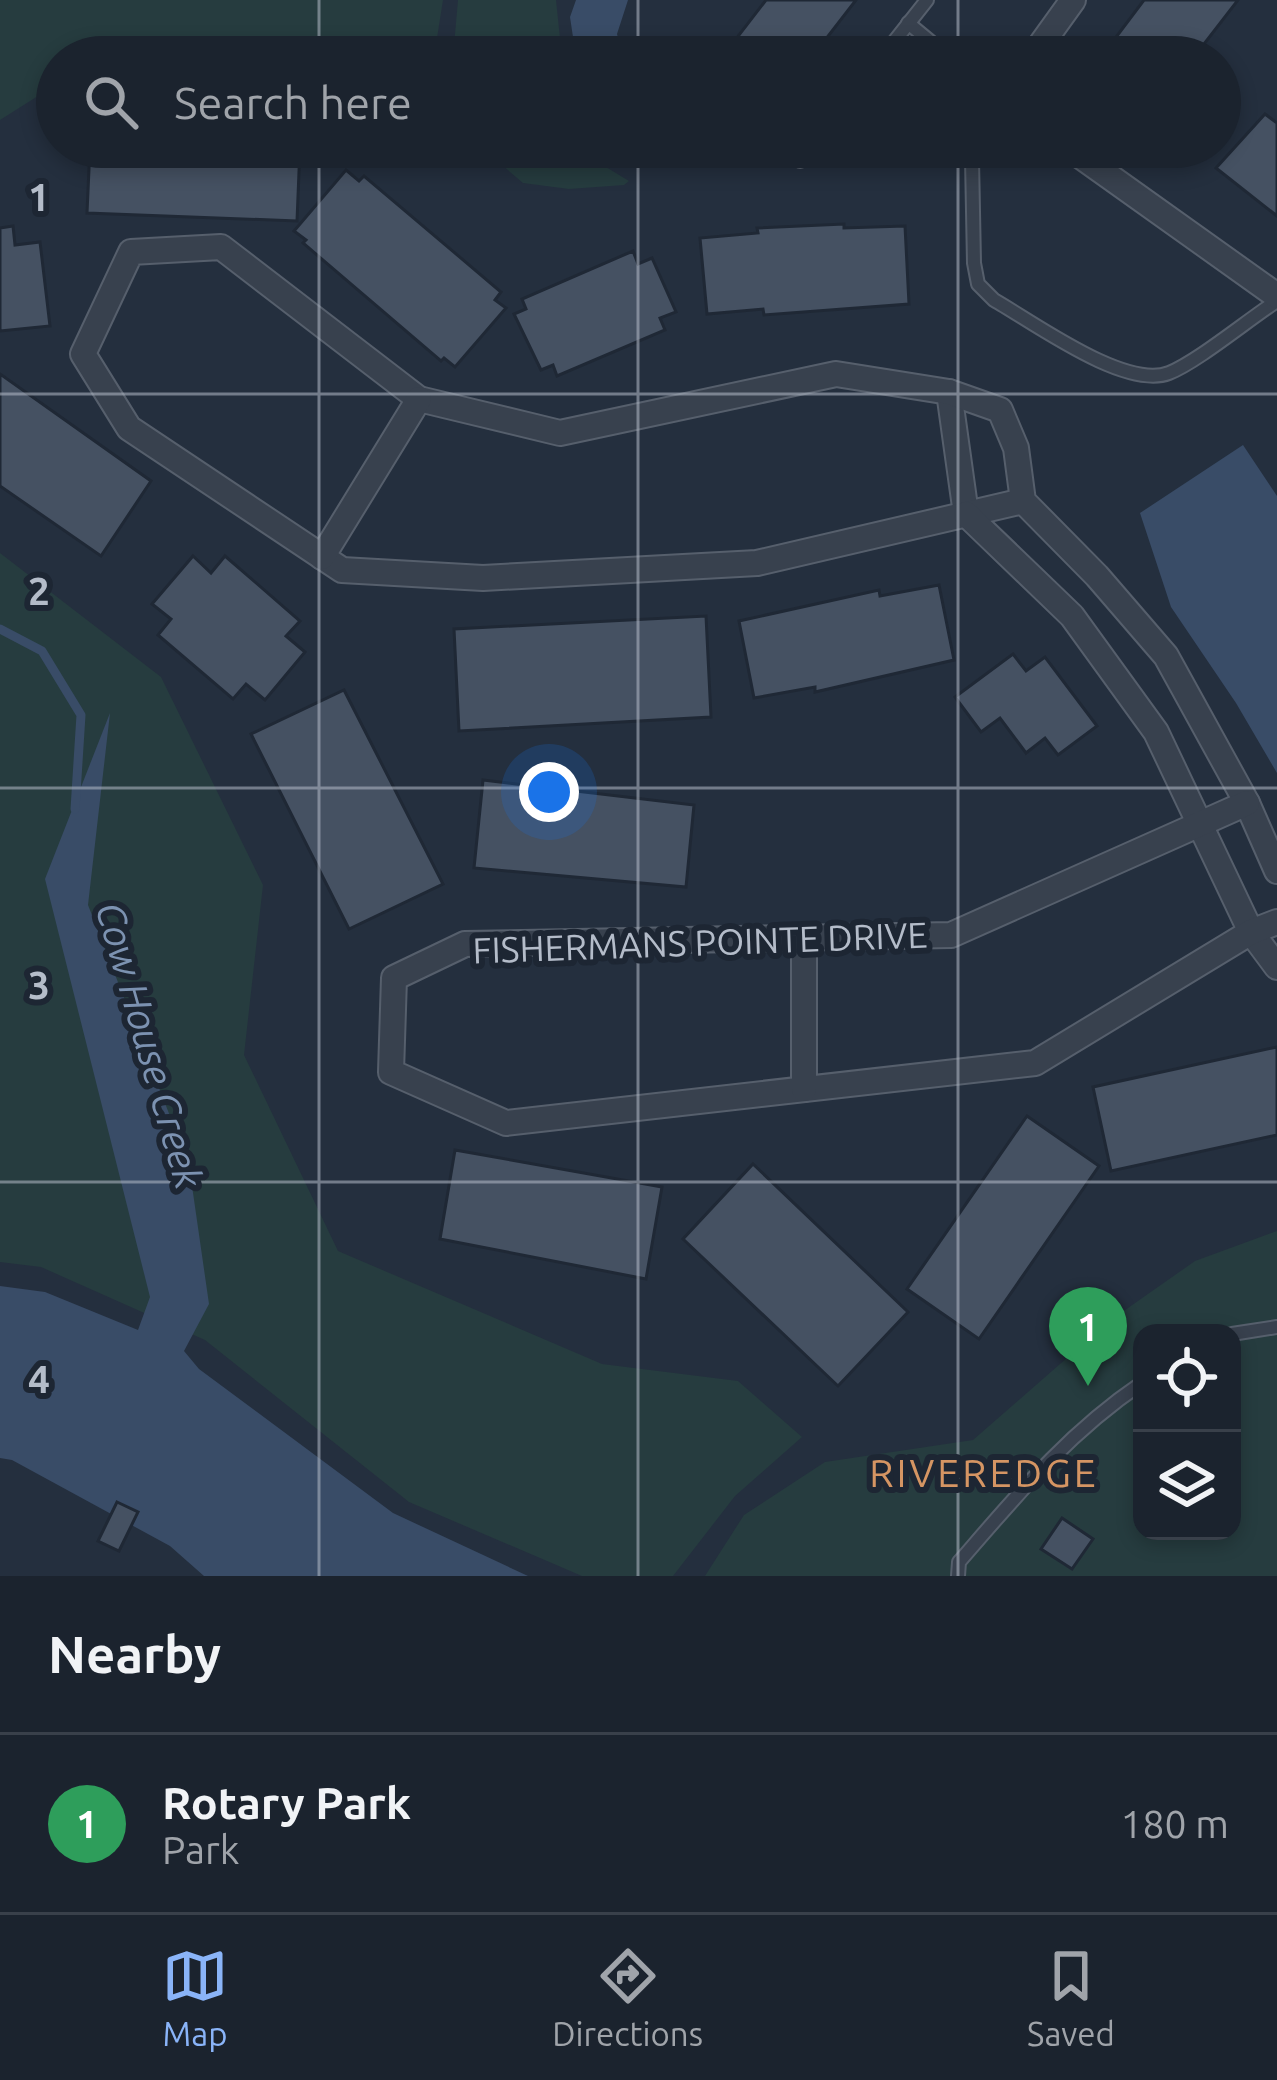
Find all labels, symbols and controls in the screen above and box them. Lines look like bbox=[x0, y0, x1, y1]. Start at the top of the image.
search box bbox=[36, 36, 1241, 168]
icon: search bbox=[78, 69, 144, 135]
text: Search here bbox=[174, 77, 412, 128]
text: 1 bbox=[28, 175, 50, 218]
text: 2 bbox=[28, 569, 50, 612]
your location bbox=[519, 762, 579, 822]
water label: Cow House Creek bbox=[89, 897, 211, 1193]
street label: FISHERMANS POINTE DRIVE bbox=[472, 914, 928, 970]
text: 3 bbox=[28, 963, 50, 1006]
pin: 1 bbox=[1049, 1287, 1127, 1386]
map controls bbox=[1133, 1324, 1241, 1540]
button: locate bbox=[1133, 1324, 1241, 1432]
text: 4 bbox=[28, 1357, 50, 1400]
button: layers bbox=[1133, 1432, 1241, 1540]
district label: RIVEREDGE bbox=[869, 1451, 1099, 1494]
text: Nearby bbox=[48, 1625, 221, 1683]
text: Rotary Park bbox=[162, 1777, 411, 1828]
text: 1 bbox=[76, 1802, 98, 1845]
text: 180 m bbox=[1120, 1802, 1229, 1845]
text: Park bbox=[162, 1828, 240, 1871]
tab: Map bbox=[162, 1943, 228, 2052]
tab: Directions bbox=[552, 1943, 703, 2052]
tab: Saved bbox=[1027, 1943, 1115, 2052]

